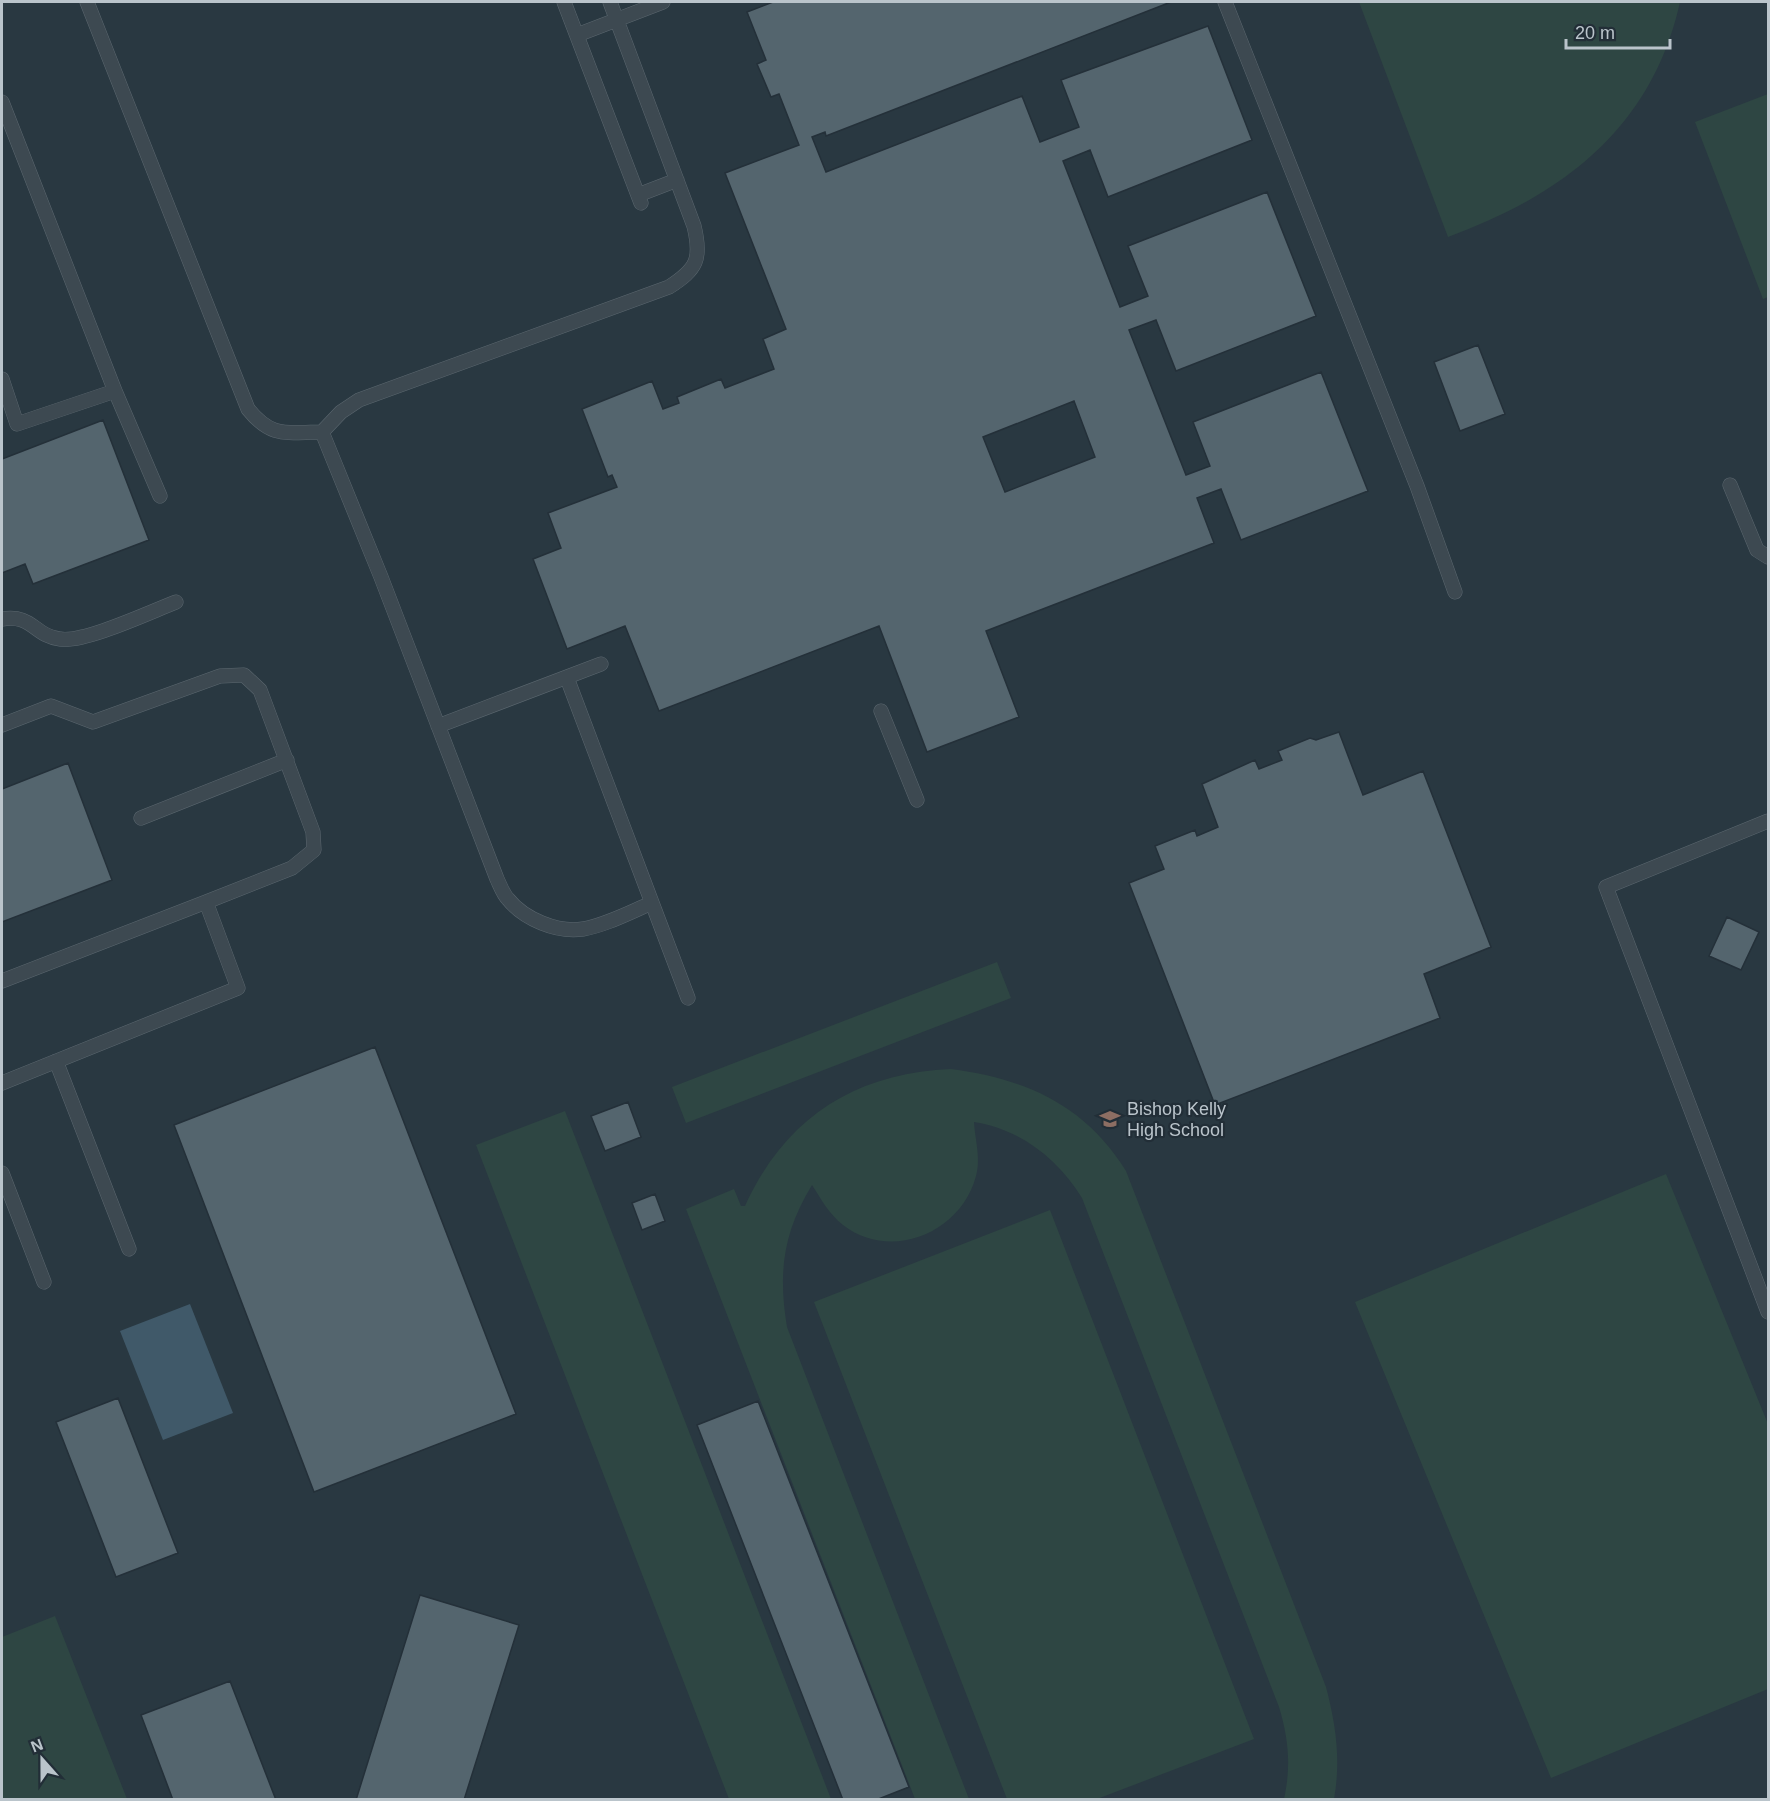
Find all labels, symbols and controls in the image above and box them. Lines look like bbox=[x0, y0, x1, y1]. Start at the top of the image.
scale bar bbox=[1566, 12, 1670, 50]
text: 20 m bbox=[1575, 23, 1615, 43]
place label: Bishop Kelly High School bbox=[1127, 1099, 1226, 1140]
school or university icon: Bishop Kelly High School bbox=[1098, 1107, 1122, 1131]
north arrow bbox=[12, 1729, 72, 1789]
text: N bbox=[28, 1735, 45, 1755]

